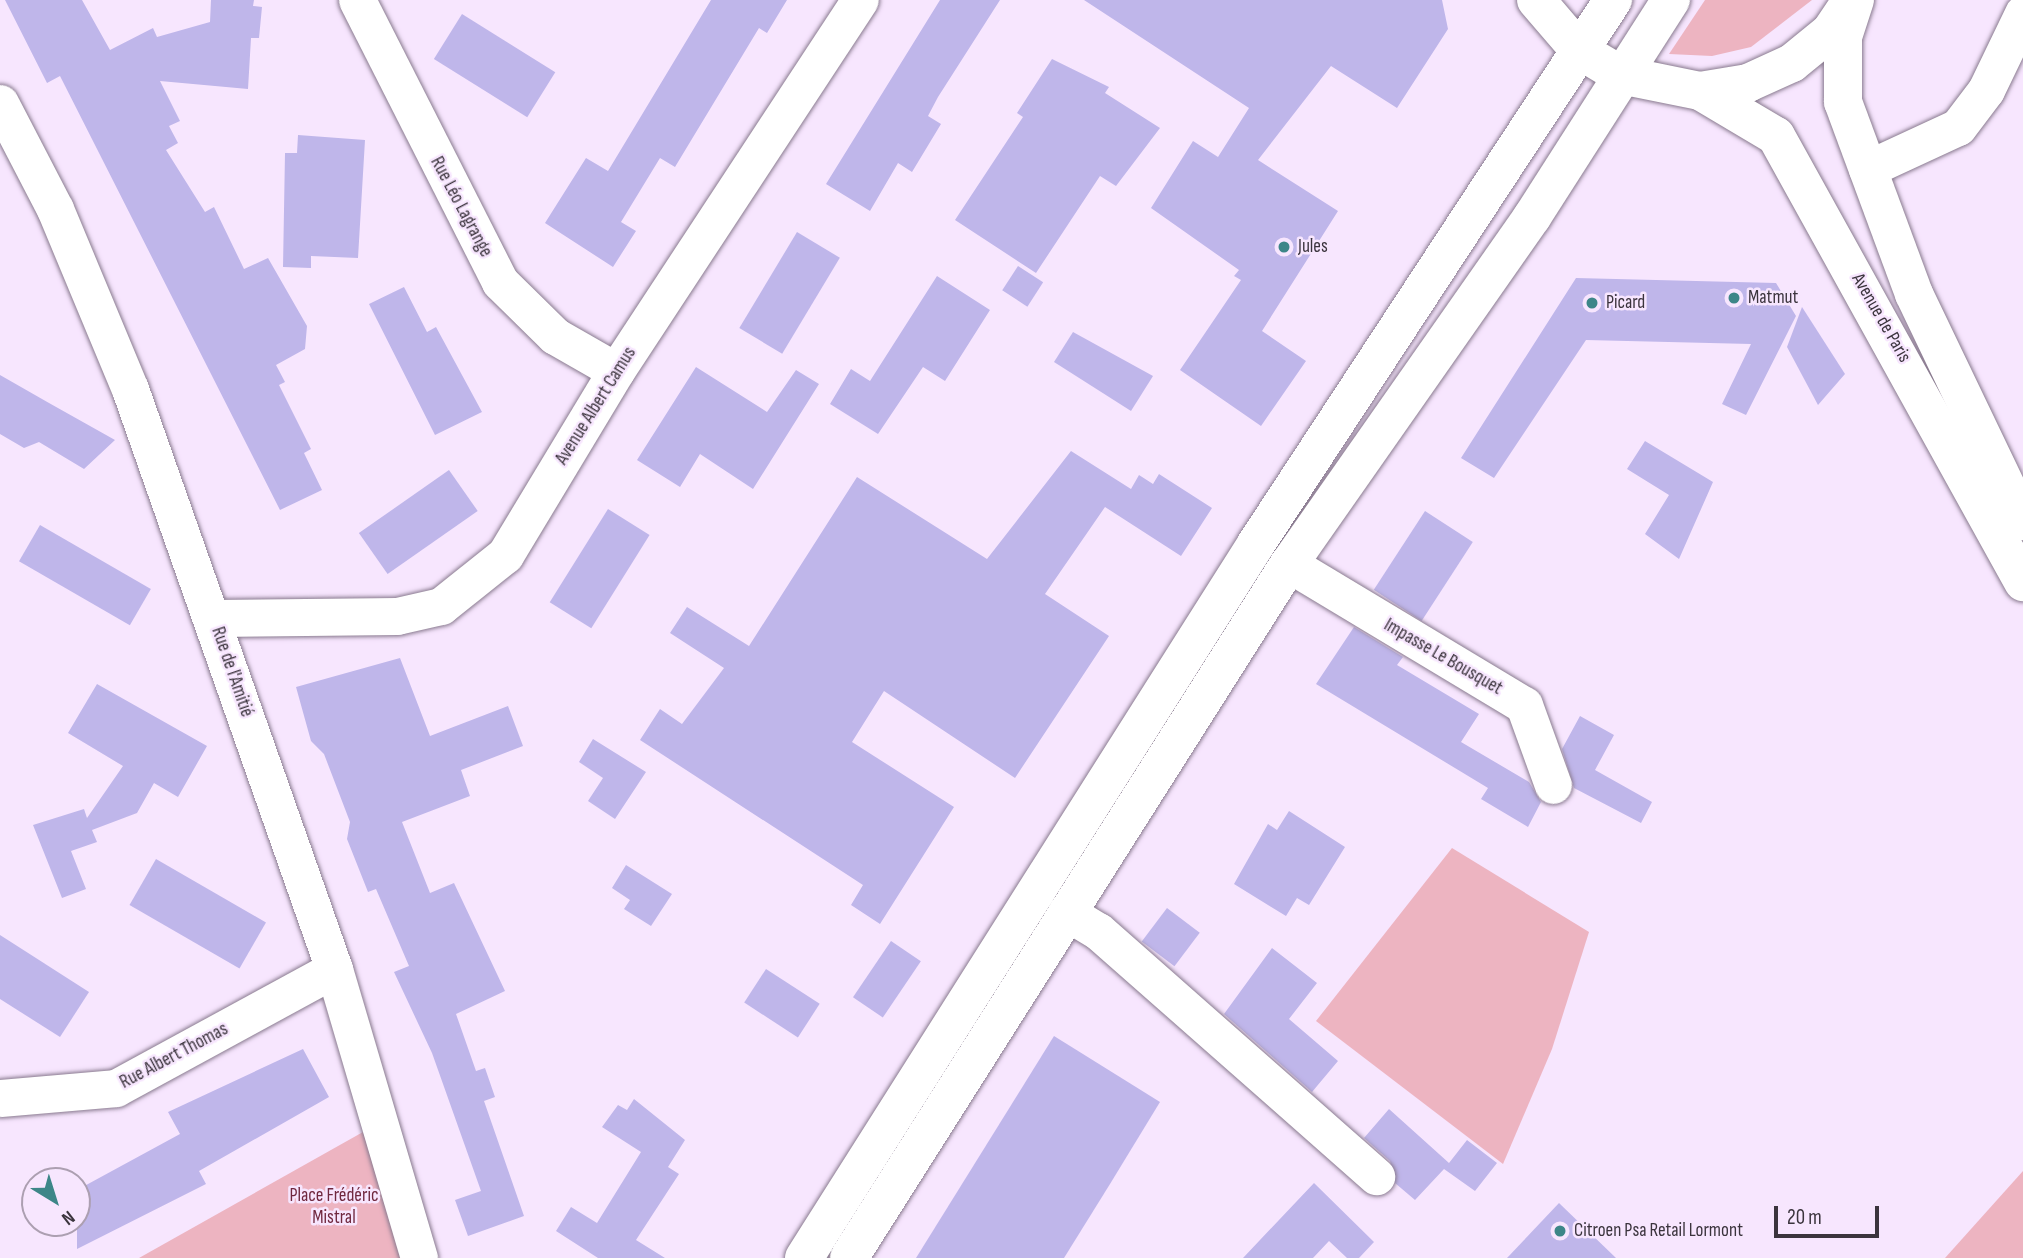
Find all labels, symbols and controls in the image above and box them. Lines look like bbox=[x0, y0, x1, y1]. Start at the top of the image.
street label: Rue Léo Lagrange bbox=[425, 153, 497, 261]
place label: Jules bbox=[1298, 236, 1328, 258]
marker: Jules bbox=[1276, 239, 1292, 255]
street label: Avenue de Paris bbox=[1846, 269, 1916, 367]
place label: Matmut bbox=[1748, 287, 1798, 309]
marker: Matmut bbox=[1726, 290, 1742, 306]
place label: Picard bbox=[1606, 292, 1645, 314]
marker: Picard bbox=[1584, 295, 1600, 311]
street label: Avenue Albert Camus bbox=[551, 343, 641, 469]
street label: Impasse Le Bousquet bbox=[1380, 614, 1506, 700]
street label: Rue de l'Amitié bbox=[206, 624, 258, 720]
street label: Rue Albert Thomas bbox=[116, 1018, 232, 1094]
north arrow bbox=[21, 1167, 91, 1237]
park label: Place Frédéric Mistral bbox=[289, 1185, 379, 1229]
scale bar bbox=[1778, 1192, 1883, 1236]
text: N bbox=[57, 1205, 79, 1230]
text: 20 m bbox=[1787, 1205, 1822, 1230]
place label: Citroen Psa Retail Lormont bbox=[1574, 1220, 1743, 1242]
marker: Citroen Psa Retail Lormont bbox=[1552, 1223, 1568, 1239]

